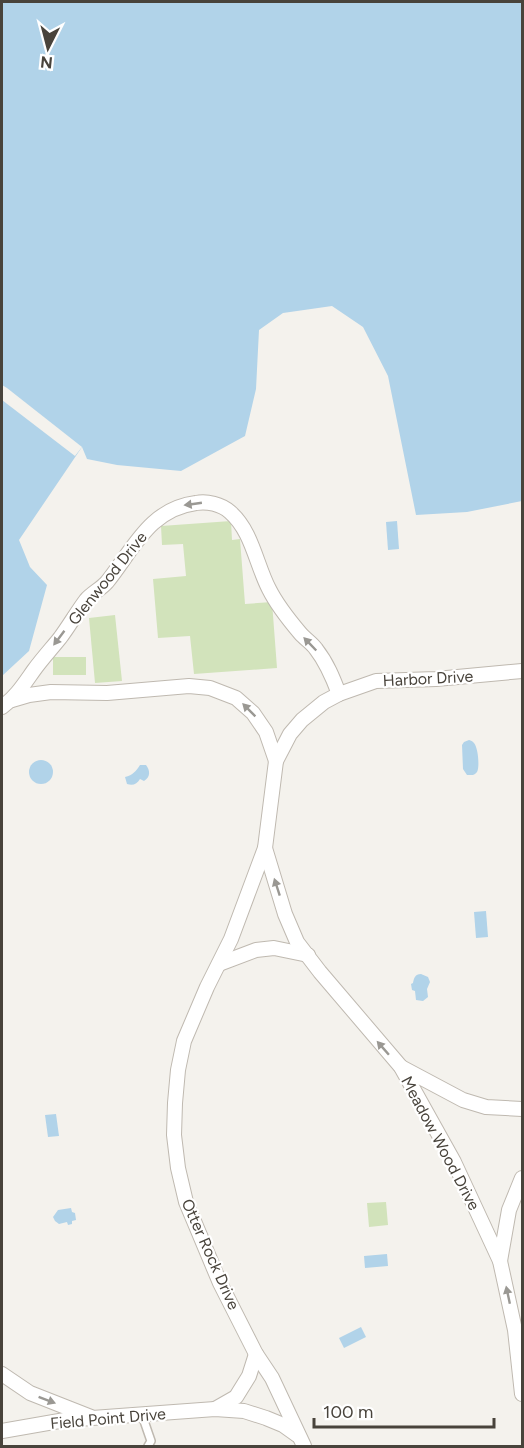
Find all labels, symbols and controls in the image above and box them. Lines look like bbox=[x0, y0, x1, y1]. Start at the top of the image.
north arrow bbox=[18, 18, 78, 78]
text: N bbox=[39, 52, 54, 73]
one-way arrow bbox=[184, 499, 203, 508]
street label: Glenwood Drive bbox=[64, 528, 151, 629]
one-way arrow bbox=[53, 630, 66, 646]
one-way arrow bbox=[304, 637, 318, 651]
street label: Harbor Drive bbox=[382, 667, 474, 690]
one-way arrow bbox=[242, 704, 256, 718]
one-way arrow bbox=[271, 878, 281, 896]
one-way arrow bbox=[377, 1041, 390, 1056]
street label: Meadow Wood Drive bbox=[397, 1073, 484, 1214]
street label: Otter Rock Drive bbox=[178, 1196, 244, 1313]
one-way arrow bbox=[503, 1285, 512, 1304]
scale bar bbox=[314, 1391, 494, 1429]
one-way arrow bbox=[38, 1395, 56, 1405]
text: 100 m bbox=[323, 1401, 373, 1423]
street label: Field Point Drive bbox=[49, 1404, 167, 1433]

